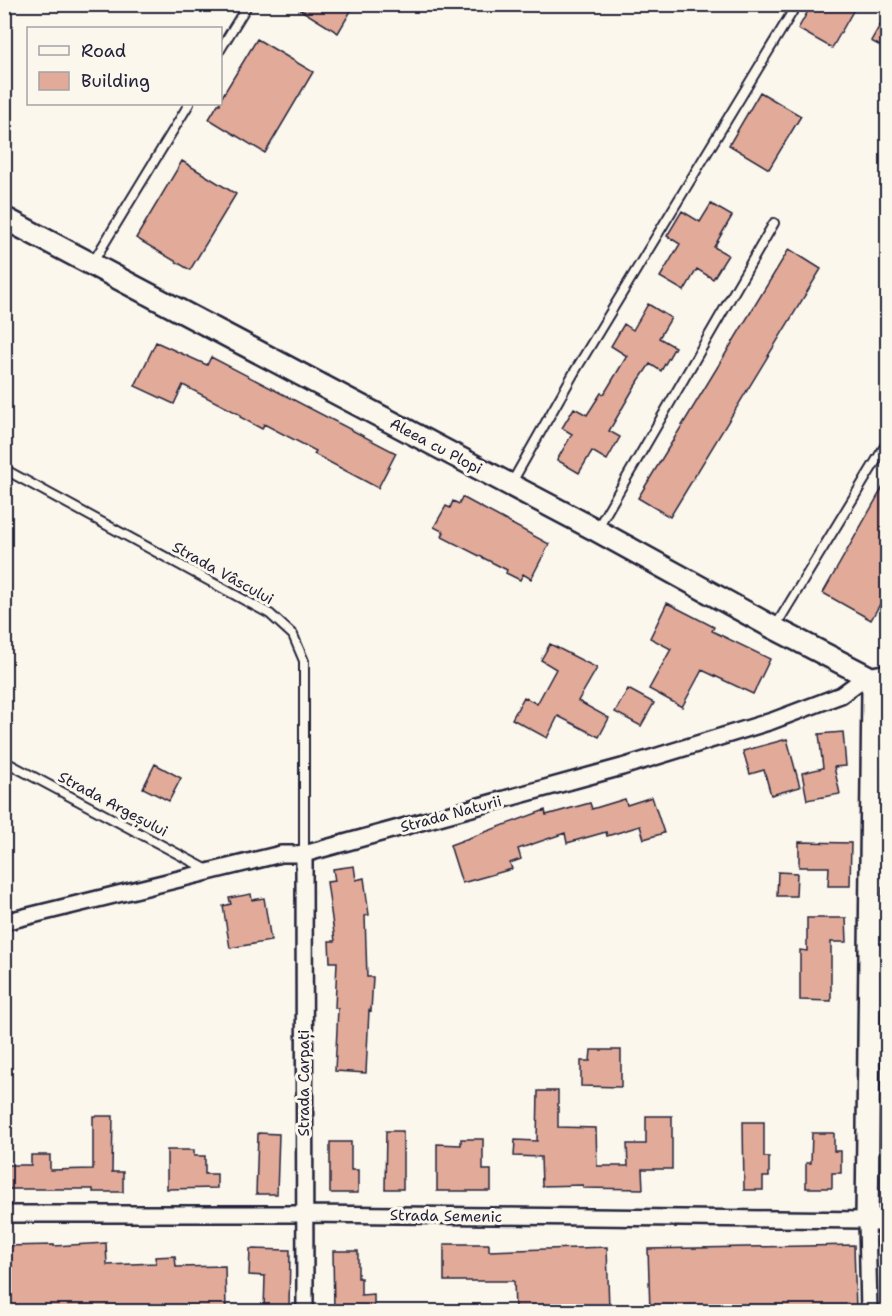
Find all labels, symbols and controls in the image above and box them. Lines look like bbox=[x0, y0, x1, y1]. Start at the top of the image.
legend bbox=[27, 27, 222, 105]
text: Road bbox=[81, 39, 126, 63]
text: Building bbox=[81, 69, 150, 93]
street label: Aleea cu Plopi bbox=[386, 413, 486, 479]
street label: Strada Vâscului bbox=[169, 537, 277, 609]
street label: Strada Argeșului bbox=[54, 767, 171, 842]
street label: Strada Naturii bbox=[398, 791, 504, 837]
street label: Strada Carpați bbox=[294, 1030, 315, 1136]
street label: Strada Semenic bbox=[390, 1205, 502, 1227]

